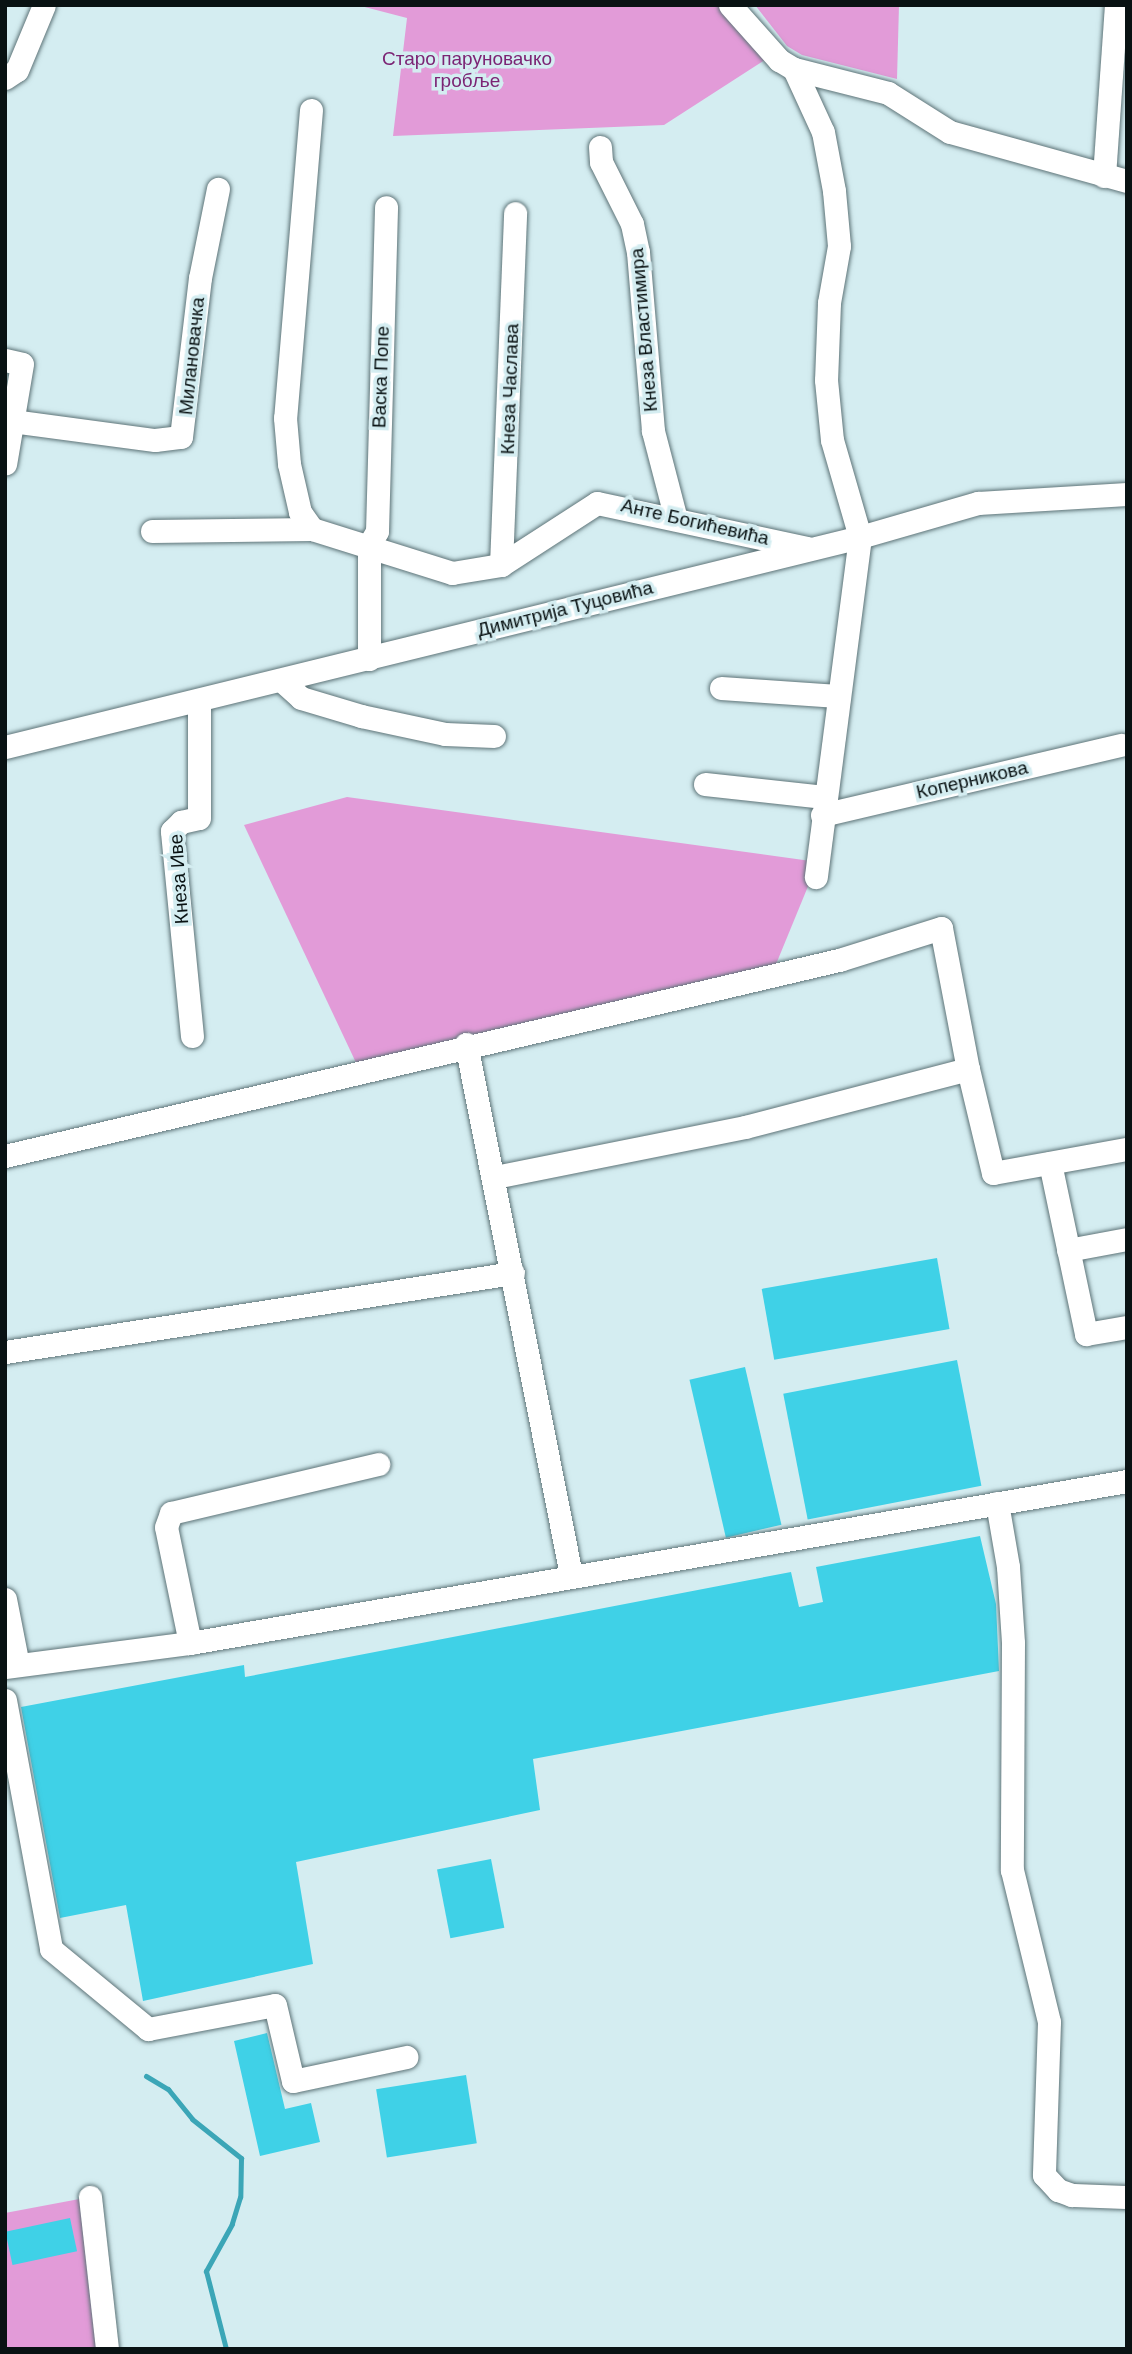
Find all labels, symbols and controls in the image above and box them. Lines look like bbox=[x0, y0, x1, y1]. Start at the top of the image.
park label: Старо паруновачко гробље bbox=[382, 48, 552, 92]
street label: Кнеза Властимира bbox=[625, 247, 663, 413]
street label: Милановачка bbox=[174, 296, 210, 416]
street label: Кнеза Часлава bbox=[496, 323, 524, 455]
street label: Васка Попе bbox=[368, 325, 394, 429]
street label: Анте Богићевића bbox=[619, 494, 771, 550]
street label: Димитрија Туцовића bbox=[475, 576, 655, 642]
street label: Коперникова bbox=[914, 756, 1030, 804]
street label: Кнеза Иве bbox=[164, 833, 194, 925]

